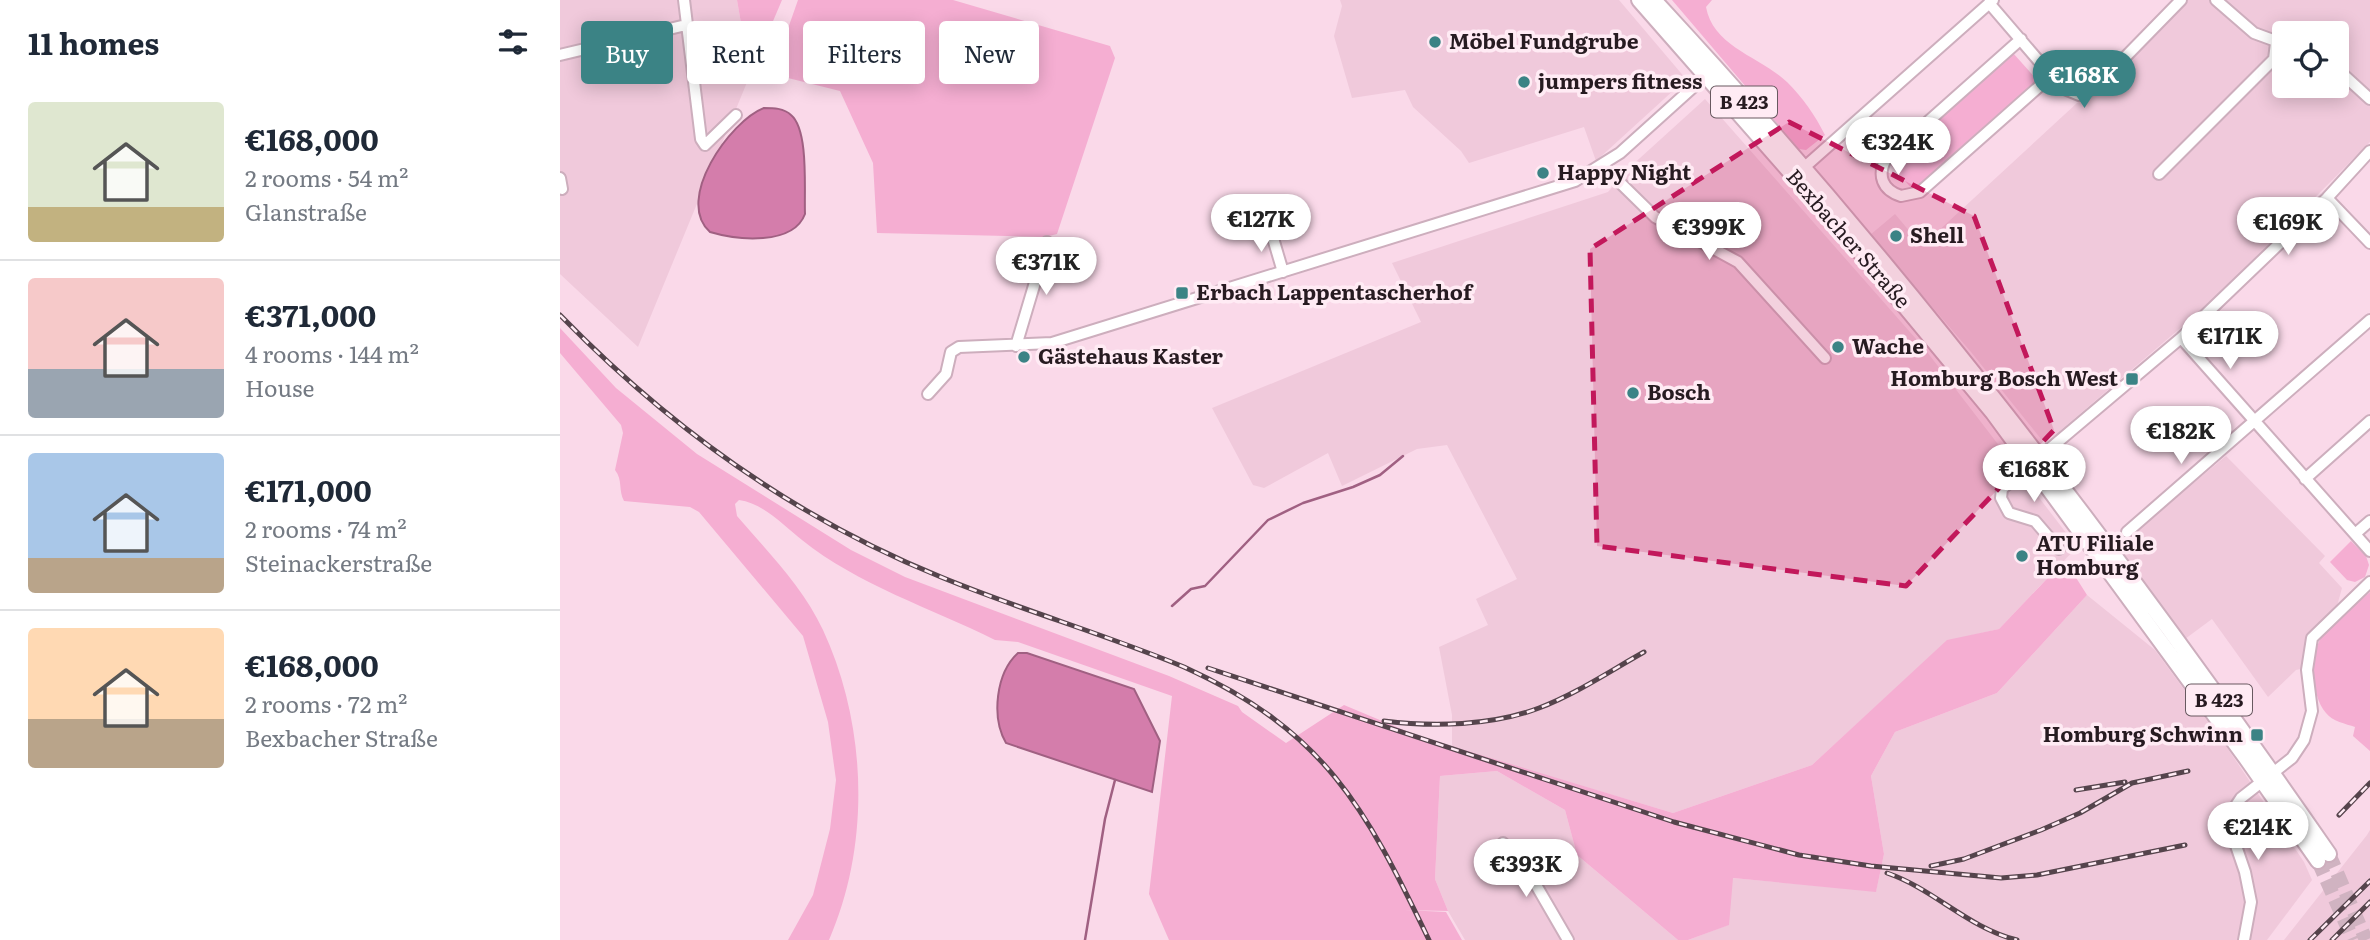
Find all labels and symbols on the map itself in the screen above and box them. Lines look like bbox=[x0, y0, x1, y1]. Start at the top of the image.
place label: Möbel Fundgrube bbox=[1449, 24, 1639, 55]
marker: Möbel Fundgrube bbox=[1427, 34, 1443, 50]
pin: €168K bbox=[2035, 50, 2133, 110]
place label: jumpers fitness bbox=[1538, 64, 1703, 95]
marker: jumpers fitness bbox=[1516, 74, 1532, 90]
road number: B 423 bbox=[1711, 86, 1777, 118]
pin: €324K bbox=[1849, 118, 1947, 177]
place label: Happy Night bbox=[1557, 155, 1692, 186]
street label: Bexbacher Straße bbox=[1780, 161, 1919, 314]
marker: Happy Night bbox=[1535, 165, 1551, 181]
pin: €127K bbox=[1212, 194, 1310, 254]
pin: €169K bbox=[2239, 198, 2337, 257]
pin: €399K bbox=[1660, 202, 1758, 262]
place label: Shell bbox=[1910, 218, 1965, 249]
marker: Shell bbox=[1888, 228, 1904, 244]
pin: €371K bbox=[997, 238, 1095, 297]
place label: Erbach Lappentascherhof bbox=[1196, 275, 1474, 306]
marker: Erbach Lappentascherhof bbox=[1174, 285, 1190, 301]
pin: €171K bbox=[2181, 312, 2279, 371]
place label: Wache bbox=[1852, 329, 1924, 360]
place label: Gästehaus Kaster bbox=[1038, 339, 1224, 370]
marker: Wache bbox=[1830, 339, 1846, 355]
marker: Gästehaus Kaster bbox=[1016, 349, 1032, 365]
place label: Homburg Bosch West bbox=[1890, 361, 2119, 392]
marker: Homburg Bosch West bbox=[2124, 371, 2140, 387]
place label: Bosch bbox=[1647, 375, 1711, 406]
marker: Bosch bbox=[1625, 385, 1641, 401]
pin: €182K bbox=[2132, 406, 2230, 466]
pin: €168K bbox=[1985, 444, 2083, 504]
place label: ATU Filiale Homburg bbox=[2036, 526, 2154, 581]
marker: ATU Filiale Homburg bbox=[2014, 548, 2030, 564]
road number: B 423 bbox=[2186, 684, 2252, 716]
place label: Homburg Schwinn bbox=[2043, 717, 2243, 748]
marker: Homburg Schwinn bbox=[2249, 727, 2265, 743]
pin: €214K bbox=[2209, 802, 2307, 862]
pin: €393K bbox=[1477, 839, 1575, 899]

